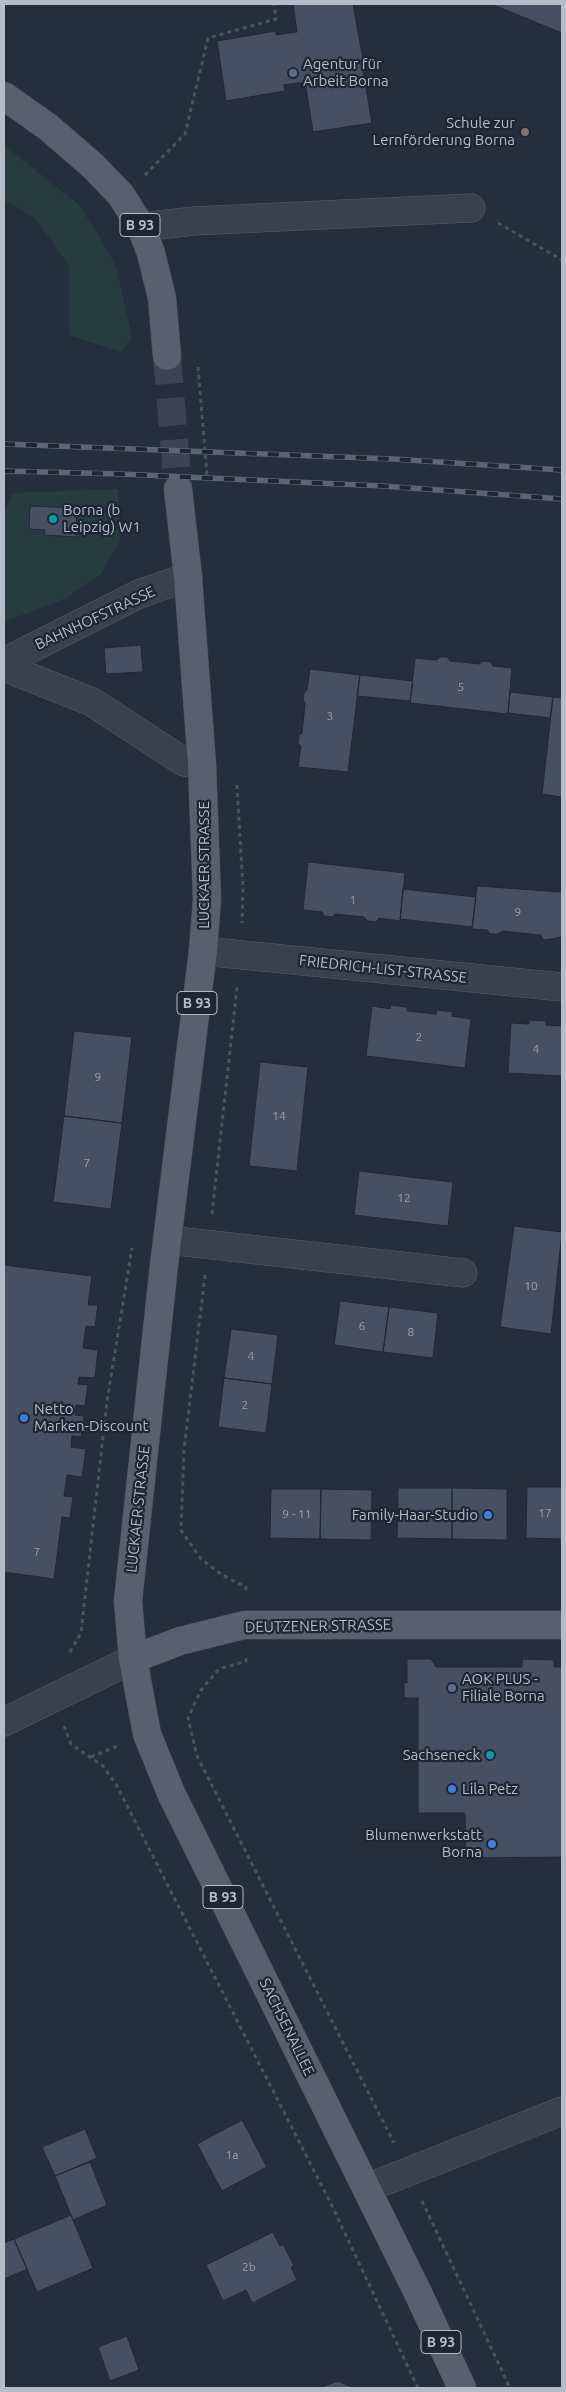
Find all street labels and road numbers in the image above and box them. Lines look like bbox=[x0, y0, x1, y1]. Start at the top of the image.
road number: B 93 bbox=[120, 214, 160, 236]
street label: BAHNHOFSTRASSE bbox=[32, 582, 158, 654]
street label: LUCKAER STRASSE bbox=[195, 801, 213, 929]
street label: FRIEDRICH-LIST-STRASSE bbox=[298, 951, 468, 987]
road number: B 93 bbox=[177, 991, 217, 1014]
street label: LUCKAER STRASSE bbox=[122, 1445, 154, 1573]
street label: DEUTZENER STRASSE bbox=[245, 1616, 391, 1636]
road number: B 93 bbox=[203, 1885, 243, 1908]
street label: SACHSENALLEE bbox=[256, 1975, 318, 2079]
road number: B 93 bbox=[421, 2330, 461, 2354]

